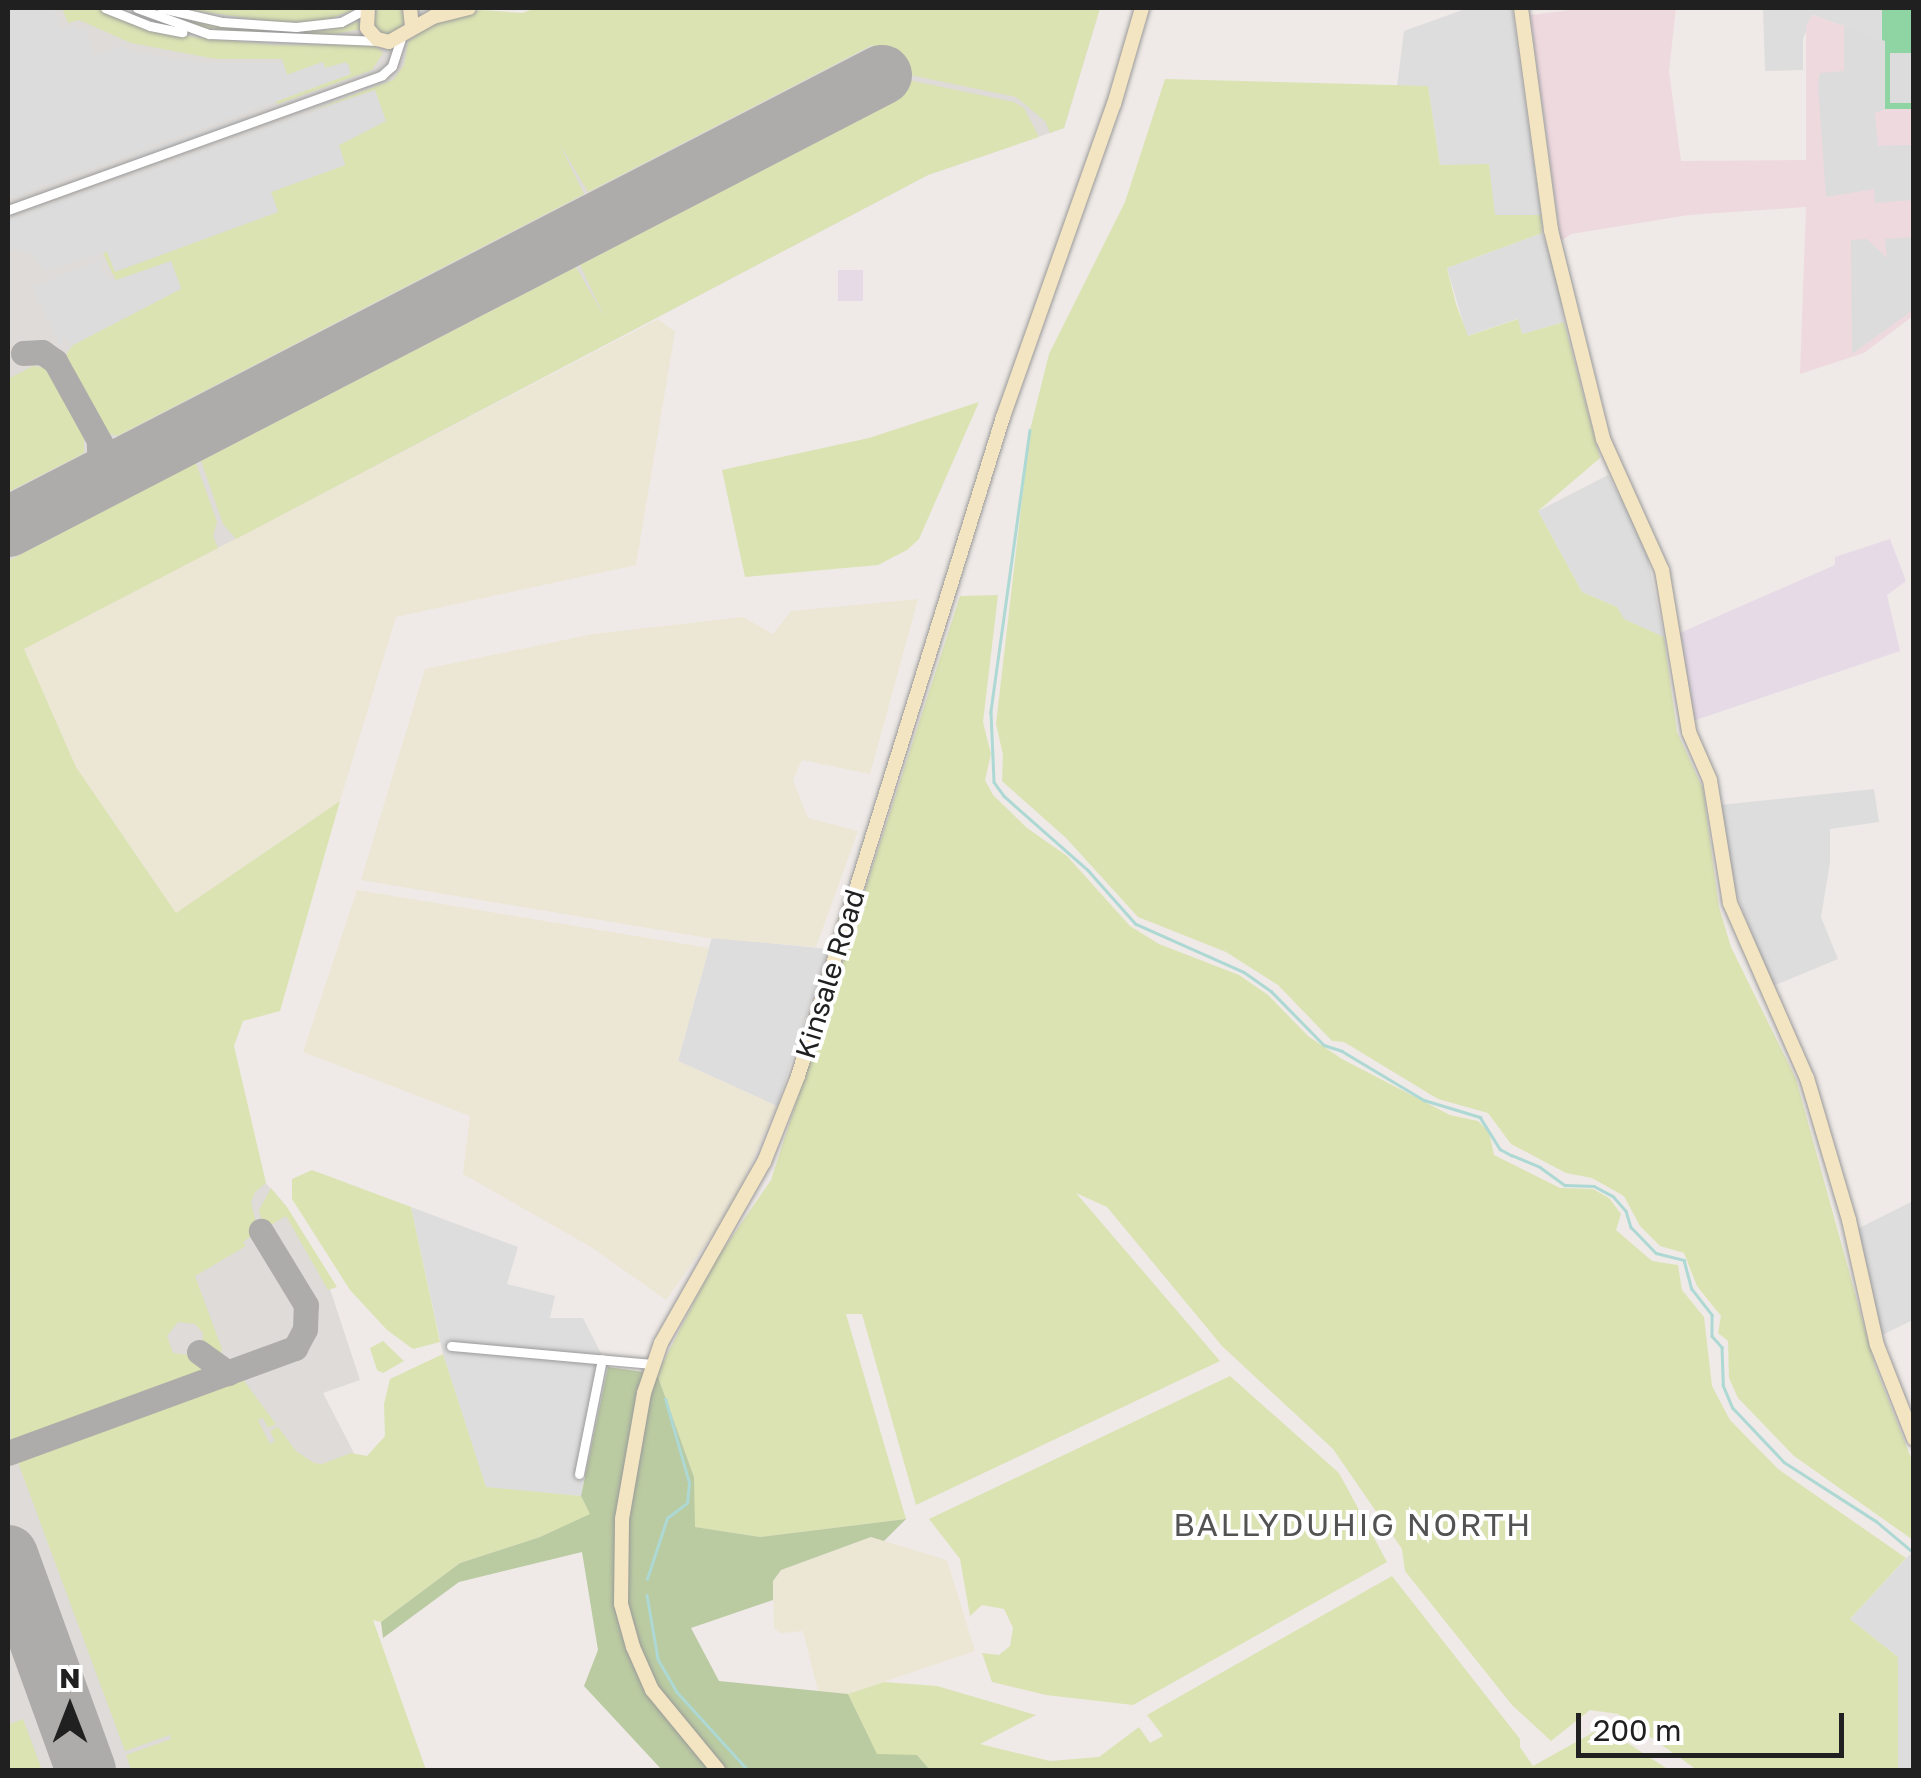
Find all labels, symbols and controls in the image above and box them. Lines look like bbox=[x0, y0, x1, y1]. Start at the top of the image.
street label: Kinsale Road bbox=[788, 885, 872, 1063]
district label: BALLYDUHIG NORTH bbox=[1173, 1505, 1533, 1543]
north arrow bbox=[20, 1658, 120, 1758]
text: N bbox=[59, 1661, 81, 1694]
scale bar bbox=[1581, 1693, 1848, 1755]
text: 200 m bbox=[1593, 1712, 1682, 1748]

